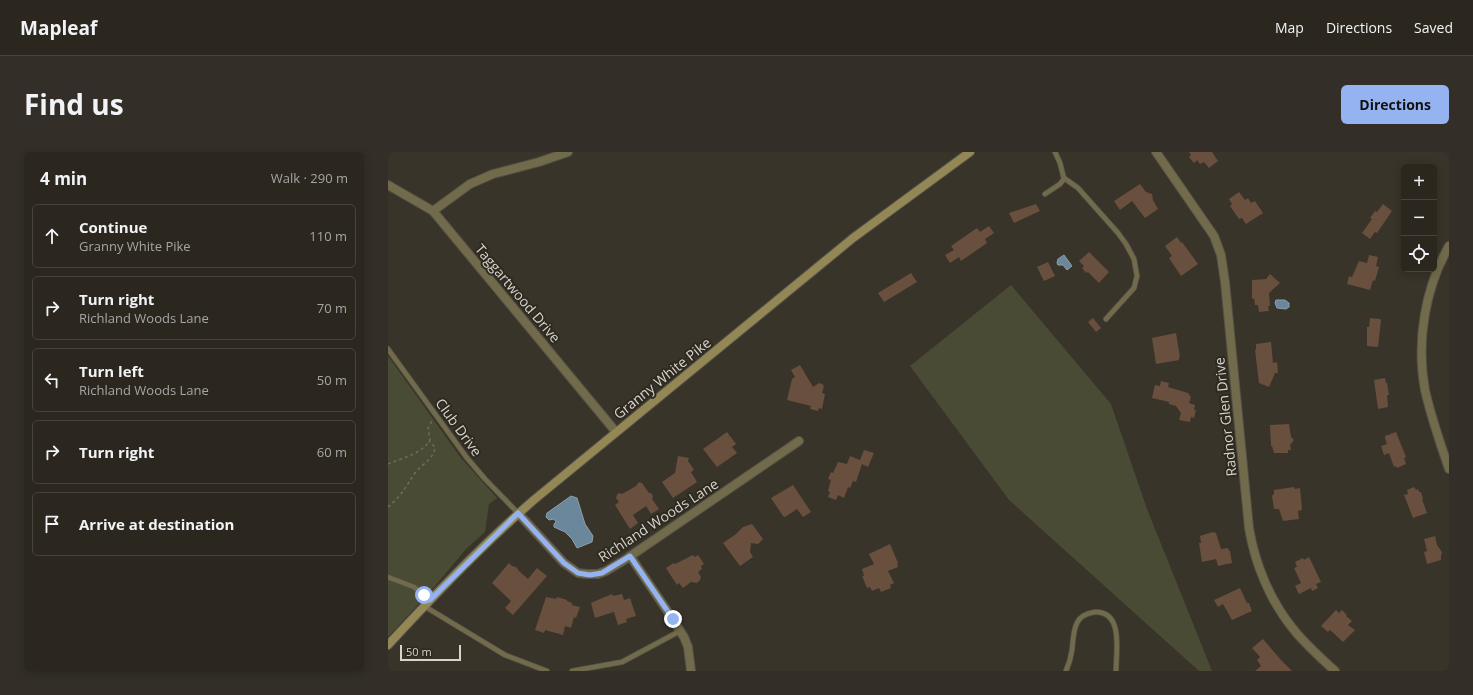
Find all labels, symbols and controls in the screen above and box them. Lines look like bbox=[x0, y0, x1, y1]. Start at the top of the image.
text: Mapleaf bbox=[20, 15, 97, 41]
text: Map bbox=[1275, 18, 1304, 37]
text: Directions bbox=[1326, 18, 1392, 37]
text: Saved bbox=[1414, 18, 1453, 37]
text: Find us bbox=[24, 85, 124, 123]
button: Directions bbox=[1341, 85, 1449, 124]
map controls bbox=[1401, 164, 1437, 272]
button: + bbox=[1401, 164, 1437, 200]
text: 4 min bbox=[40, 167, 87, 190]
text: Walk · 290 m bbox=[271, 169, 348, 187]
button: − bbox=[1401, 200, 1437, 236]
text: Continue bbox=[79, 217, 147, 237]
icon: ahead bbox=[41, 225, 63, 247]
text: 110 m bbox=[309, 227, 347, 245]
button: locate bbox=[1401, 236, 1437, 272]
text: Granny White Pike bbox=[79, 237, 191, 255]
street label: Taggartwood Drive bbox=[471, 240, 565, 346]
text: Turn right bbox=[79, 289, 154, 309]
icon: right bbox=[41, 297, 63, 319]
text: 70 m bbox=[317, 299, 347, 317]
text: Richland Woods Lane bbox=[79, 309, 209, 327]
street label: Granny White Pike bbox=[609, 333, 715, 423]
street label: Radnor Glen Drive bbox=[1209, 356, 1241, 477]
text: Turn left bbox=[79, 361, 144, 381]
icon: left bbox=[41, 369, 63, 391]
text: 50 m bbox=[317, 371, 347, 389]
text: Richland Woods Lane bbox=[79, 381, 209, 399]
street label: Club Drive bbox=[431, 394, 487, 460]
icon: right bbox=[41, 441, 63, 463]
text: Turn right bbox=[79, 442, 154, 462]
text: 60 m bbox=[317, 443, 347, 461]
street label: Richland Woods Lane bbox=[594, 474, 722, 566]
icon: arrive bbox=[41, 513, 63, 535]
text: Arrive at destination bbox=[79, 514, 234, 534]
route start bbox=[415, 586, 433, 604]
route end bbox=[664, 610, 682, 628]
scale bar bbox=[400, 643, 461, 662]
text: 50 m bbox=[406, 644, 432, 659]

